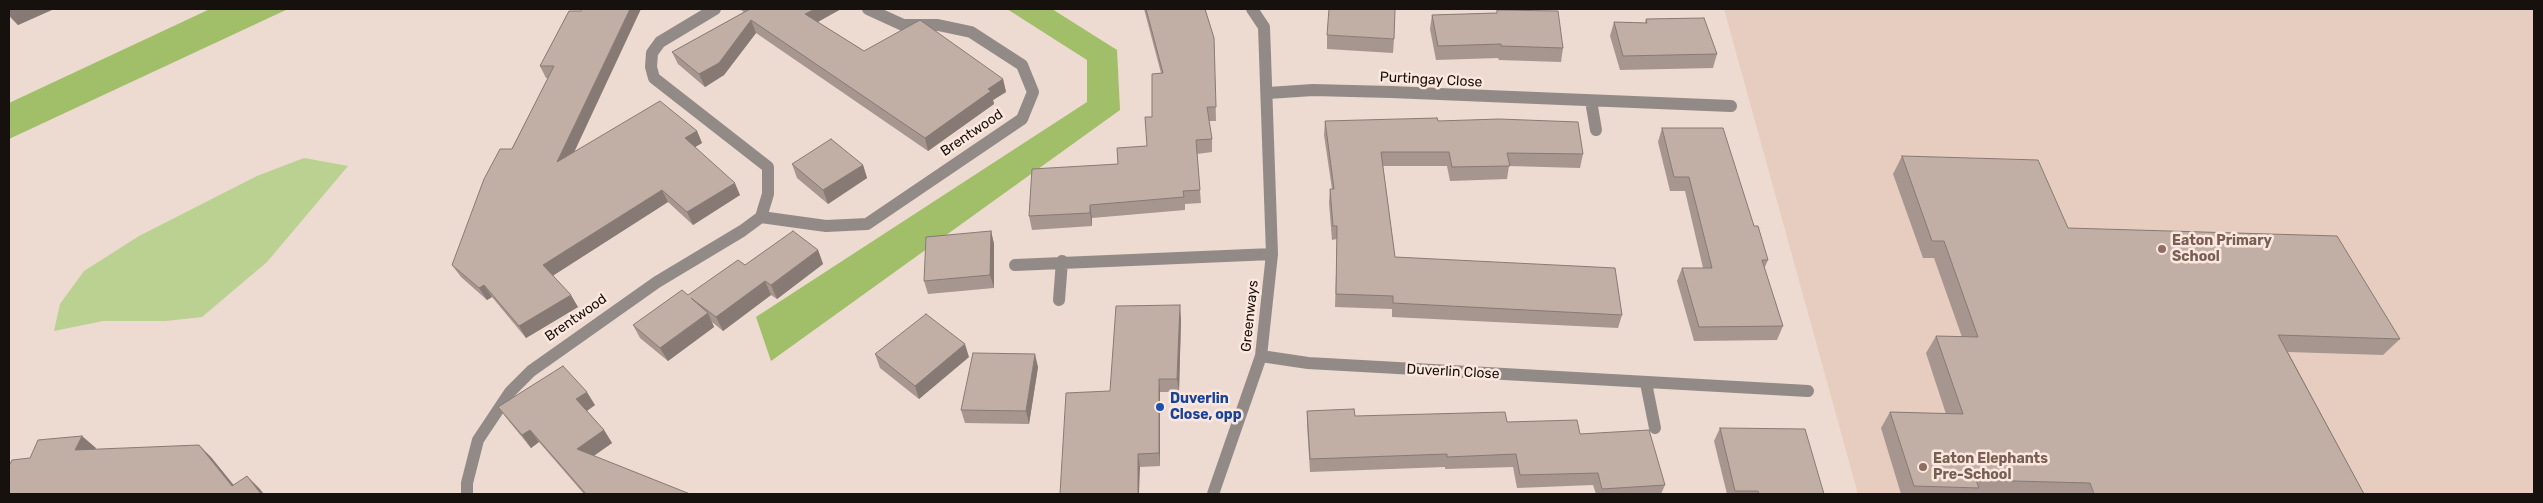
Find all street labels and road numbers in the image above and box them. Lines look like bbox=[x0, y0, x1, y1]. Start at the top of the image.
street label: Purtingay Close bbox=[1379, 69, 1483, 91]
street label: Brentwood bbox=[938, 106, 1006, 160]
street label: Greenways bbox=[1238, 279, 1262, 353]
street label: Brentwood bbox=[542, 291, 610, 345]
street label: Duverlin Close bbox=[1406, 361, 1500, 383]

